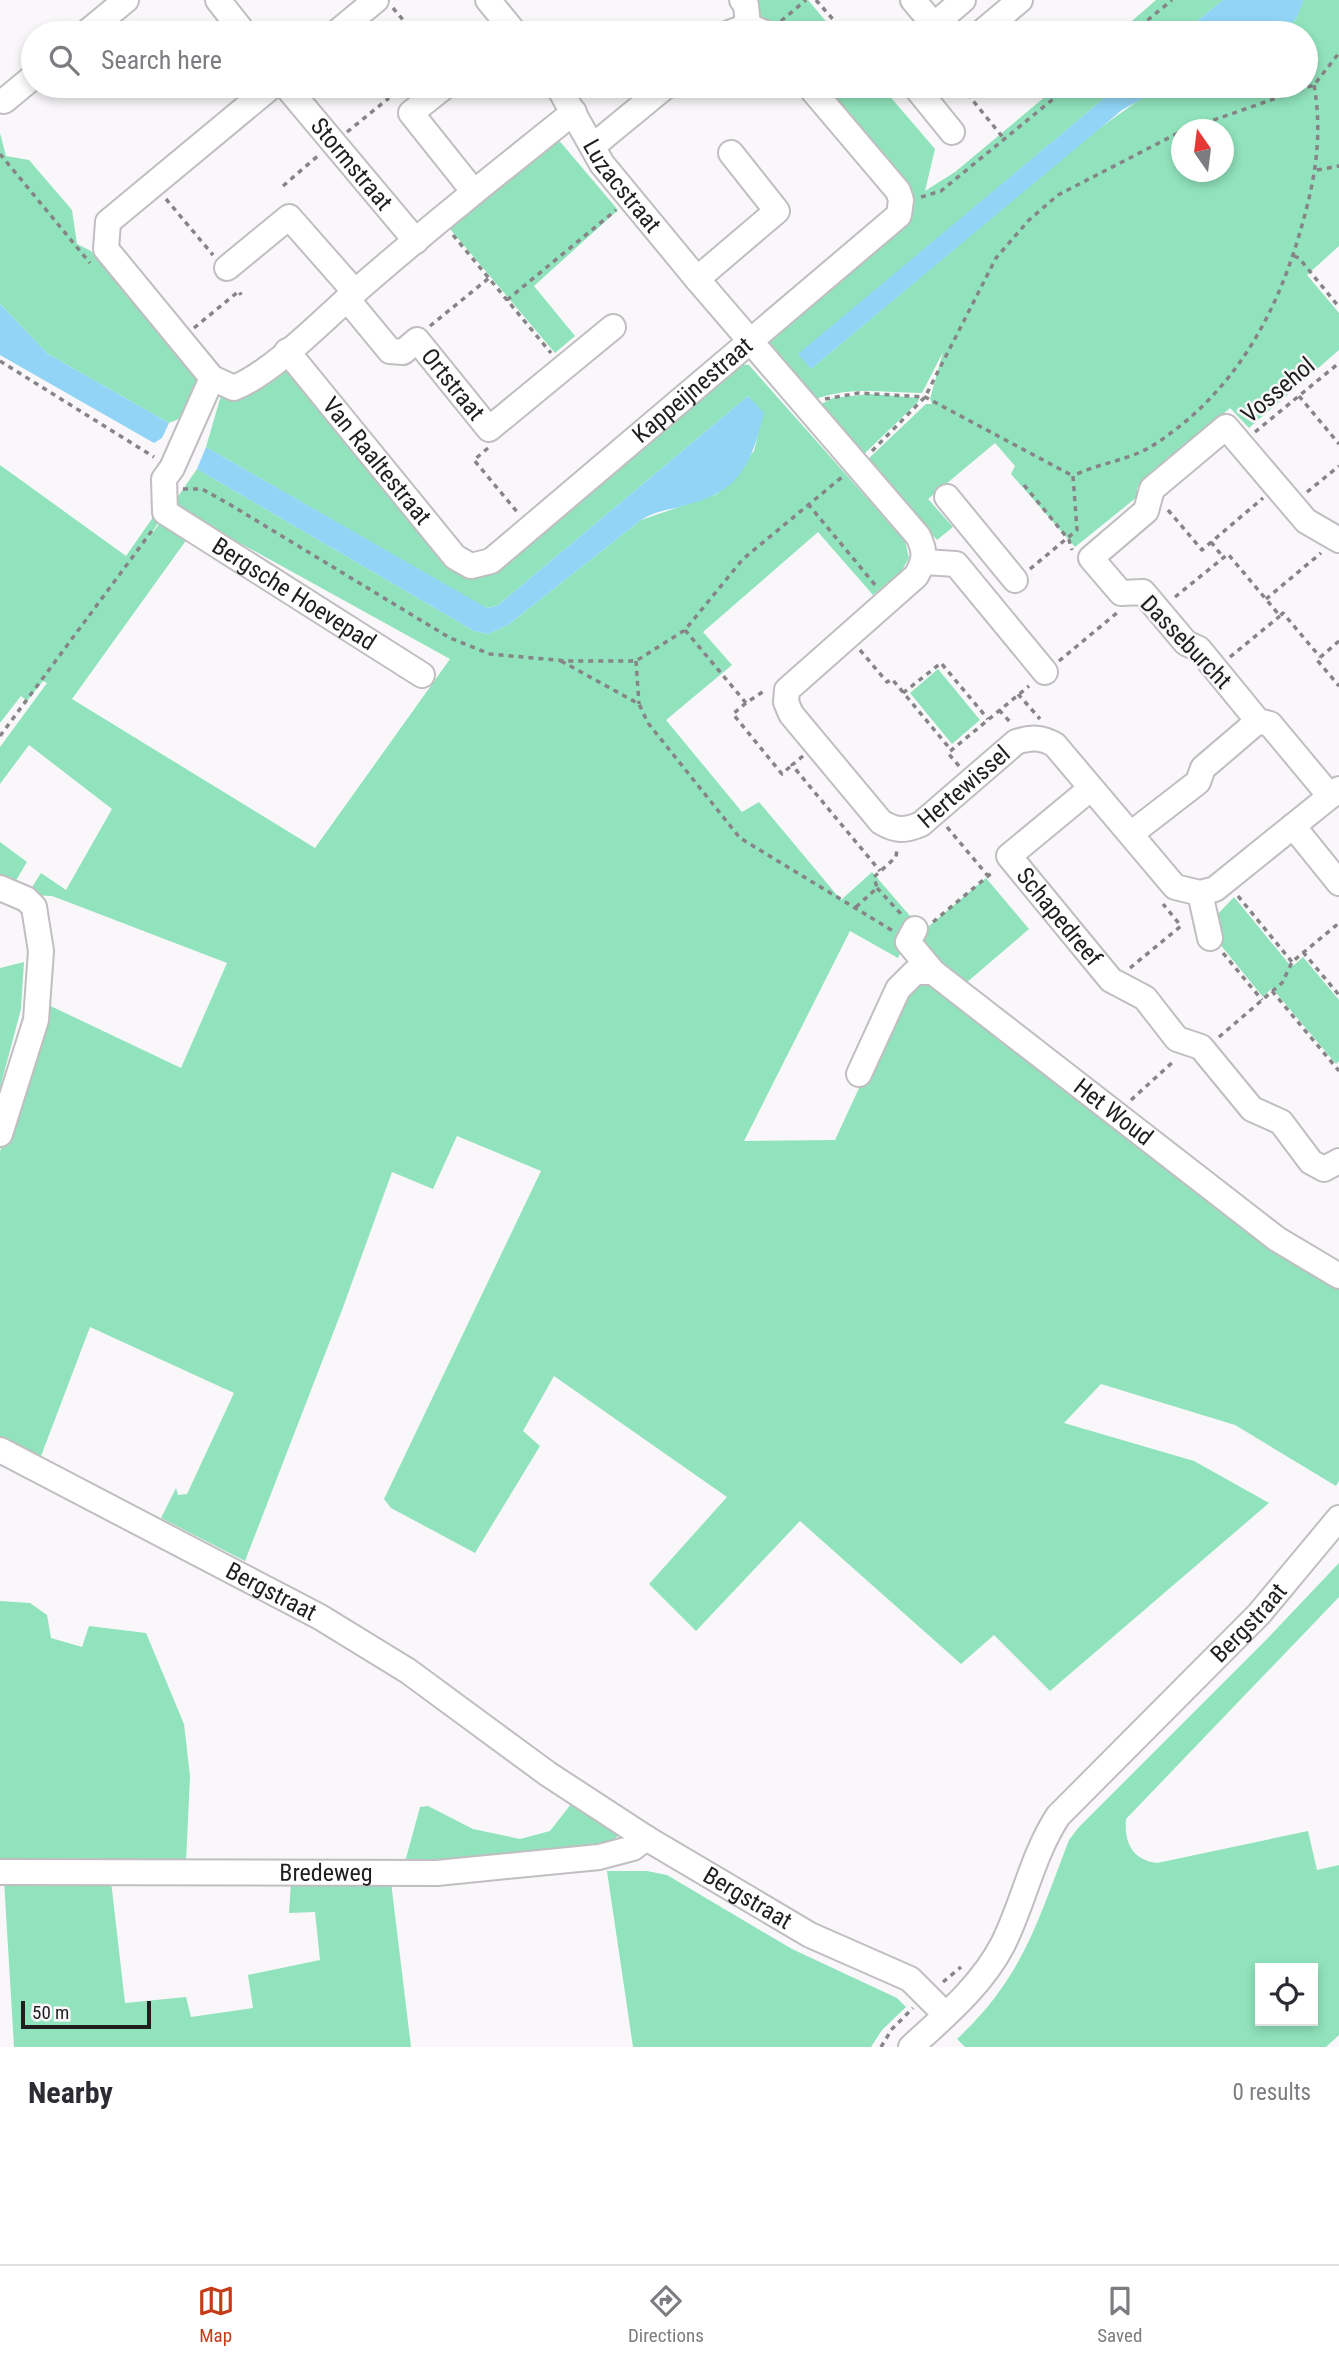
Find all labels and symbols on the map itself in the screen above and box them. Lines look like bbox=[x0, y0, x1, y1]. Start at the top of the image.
street label: Stormstraat bbox=[305, 112, 398, 216]
north arrow bbox=[1171, 119, 1234, 182]
street label: Luzacstraat bbox=[577, 135, 667, 238]
street label: Kappeijnestraat bbox=[627, 331, 758, 449]
street label: Ortstraat bbox=[415, 343, 490, 426]
street label: Vossehol bbox=[1236, 351, 1320, 429]
street label: Van Raaltestraat bbox=[317, 392, 437, 530]
street label: Bergsche Hoevepad bbox=[207, 532, 381, 656]
street label: Dasseburcht bbox=[1135, 590, 1237, 694]
street label: Hertewissel bbox=[912, 740, 1016, 834]
street label: Schapedreef bbox=[1011, 862, 1108, 972]
street label: Het Woud bbox=[1068, 1073, 1158, 1151]
street label: Bergstraat bbox=[221, 1556, 321, 1627]
street label: Bergstraat bbox=[1205, 1578, 1293, 1668]
street label: Bredeweg bbox=[279, 1859, 373, 1887]
street label: Bergstraat bbox=[698, 1861, 797, 1935]
scale bar bbox=[21, 1998, 150, 2030]

